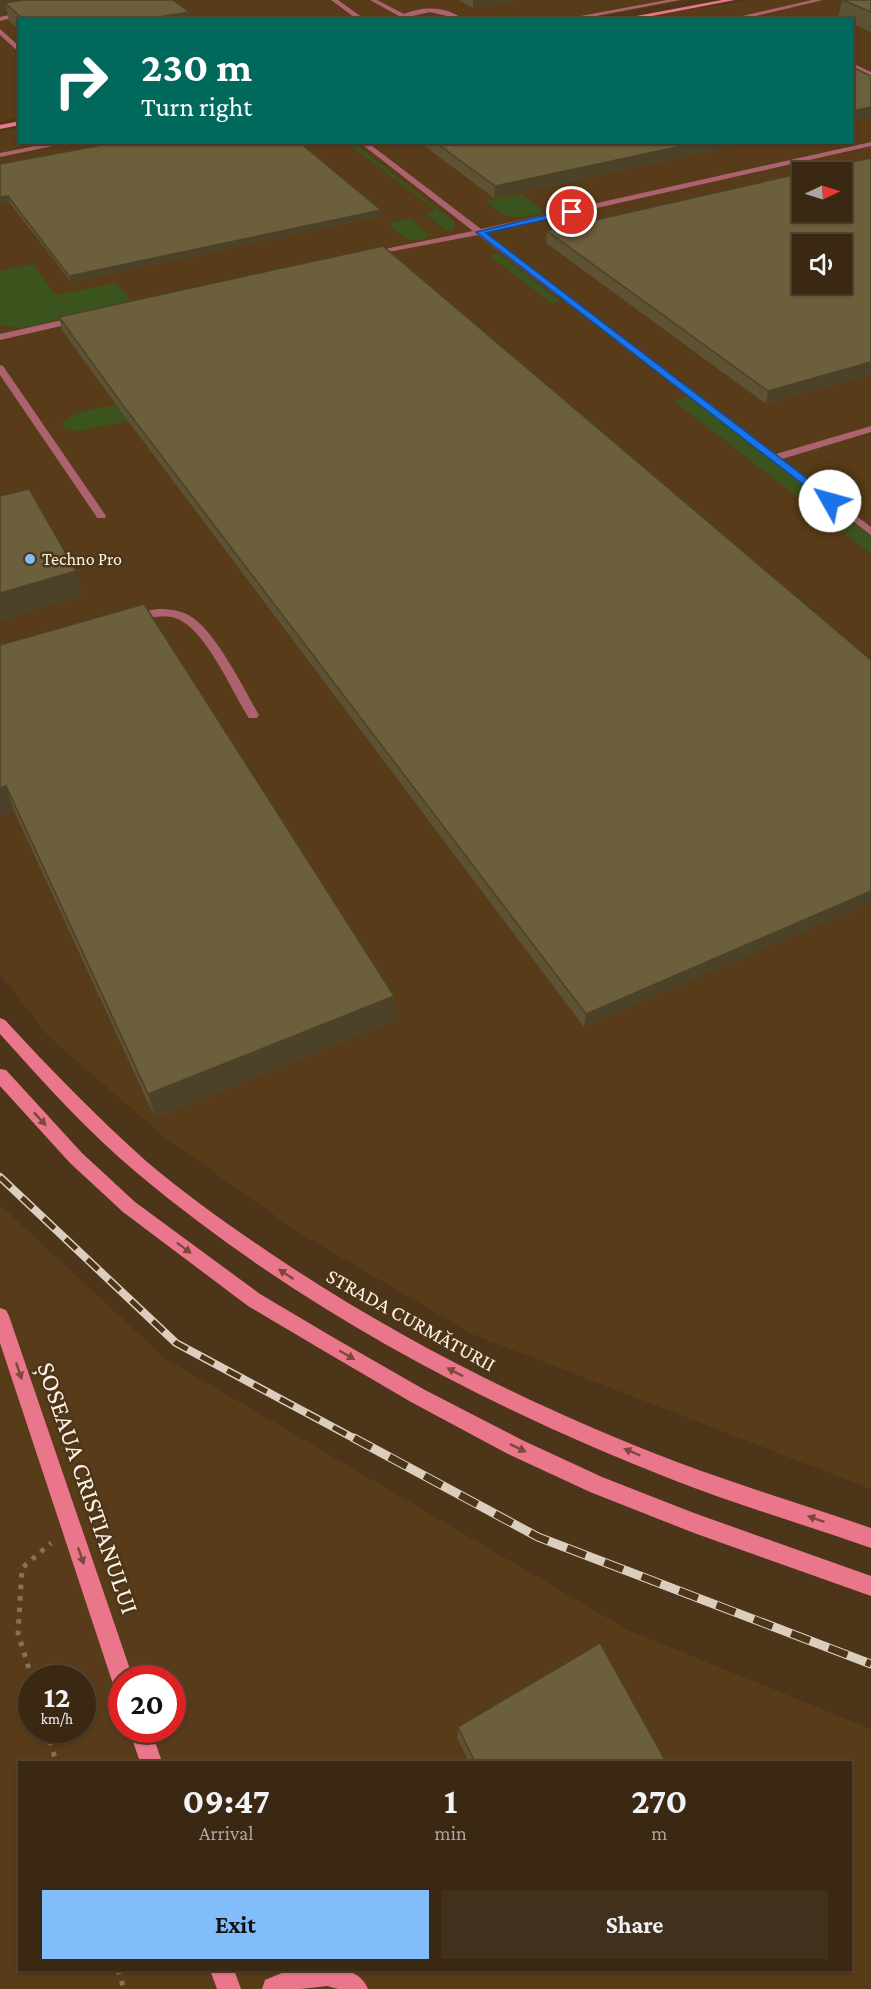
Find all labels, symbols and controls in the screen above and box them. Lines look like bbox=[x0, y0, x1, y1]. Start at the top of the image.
icon: right bbox=[42, 42, 120, 120]
text: 230 m bbox=[141, 43, 252, 90]
text: Turn right bbox=[141, 92, 252, 122]
north arrow bbox=[792, 162, 852, 222]
map controls bbox=[792, 162, 852, 294]
pin bbox=[546, 186, 597, 237]
icon: arrive bbox=[555, 195, 588, 228]
button: sound bbox=[792, 234, 852, 294]
position arrow bbox=[798, 469, 862, 533]
place label: Techno Pro bbox=[42, 549, 122, 569]
marker: Techno Pro bbox=[23, 552, 37, 566]
one-way arrow bbox=[33, 1111, 47, 1126]
one-way arrow bbox=[177, 1242, 192, 1254]
street label: STRADA CURMĂTURII bbox=[322, 1264, 500, 1376]
one-way arrow bbox=[279, 1268, 295, 1280]
one-way arrow bbox=[339, 1350, 356, 1360]
street label: ȘOSEAUA CRISTIANULUI bbox=[30, 1358, 145, 1618]
one-way arrow bbox=[14, 1362, 24, 1380]
one-way arrow bbox=[446, 1367, 463, 1377]
one-way arrow bbox=[510, 1444, 527, 1453]
one-way arrow bbox=[624, 1448, 641, 1457]
one-way arrow bbox=[807, 1513, 825, 1523]
one-way arrow bbox=[77, 1547, 86, 1565]
speed limit sign: 20 bbox=[108, 1665, 186, 1743]
text: 12 bbox=[44, 1680, 70, 1713]
text: km/h bbox=[41, 1711, 73, 1727]
text: 09:47 bbox=[183, 1781, 270, 1821]
text: 1 bbox=[444, 1781, 457, 1821]
text: 270 bbox=[631, 1781, 687, 1821]
text: Arrival bbox=[199, 1822, 254, 1844]
text: min bbox=[435, 1822, 467, 1844]
text: m bbox=[651, 1822, 667, 1844]
button: Exit bbox=[42, 1890, 429, 1959]
button: Share bbox=[441, 1890, 828, 1959]

